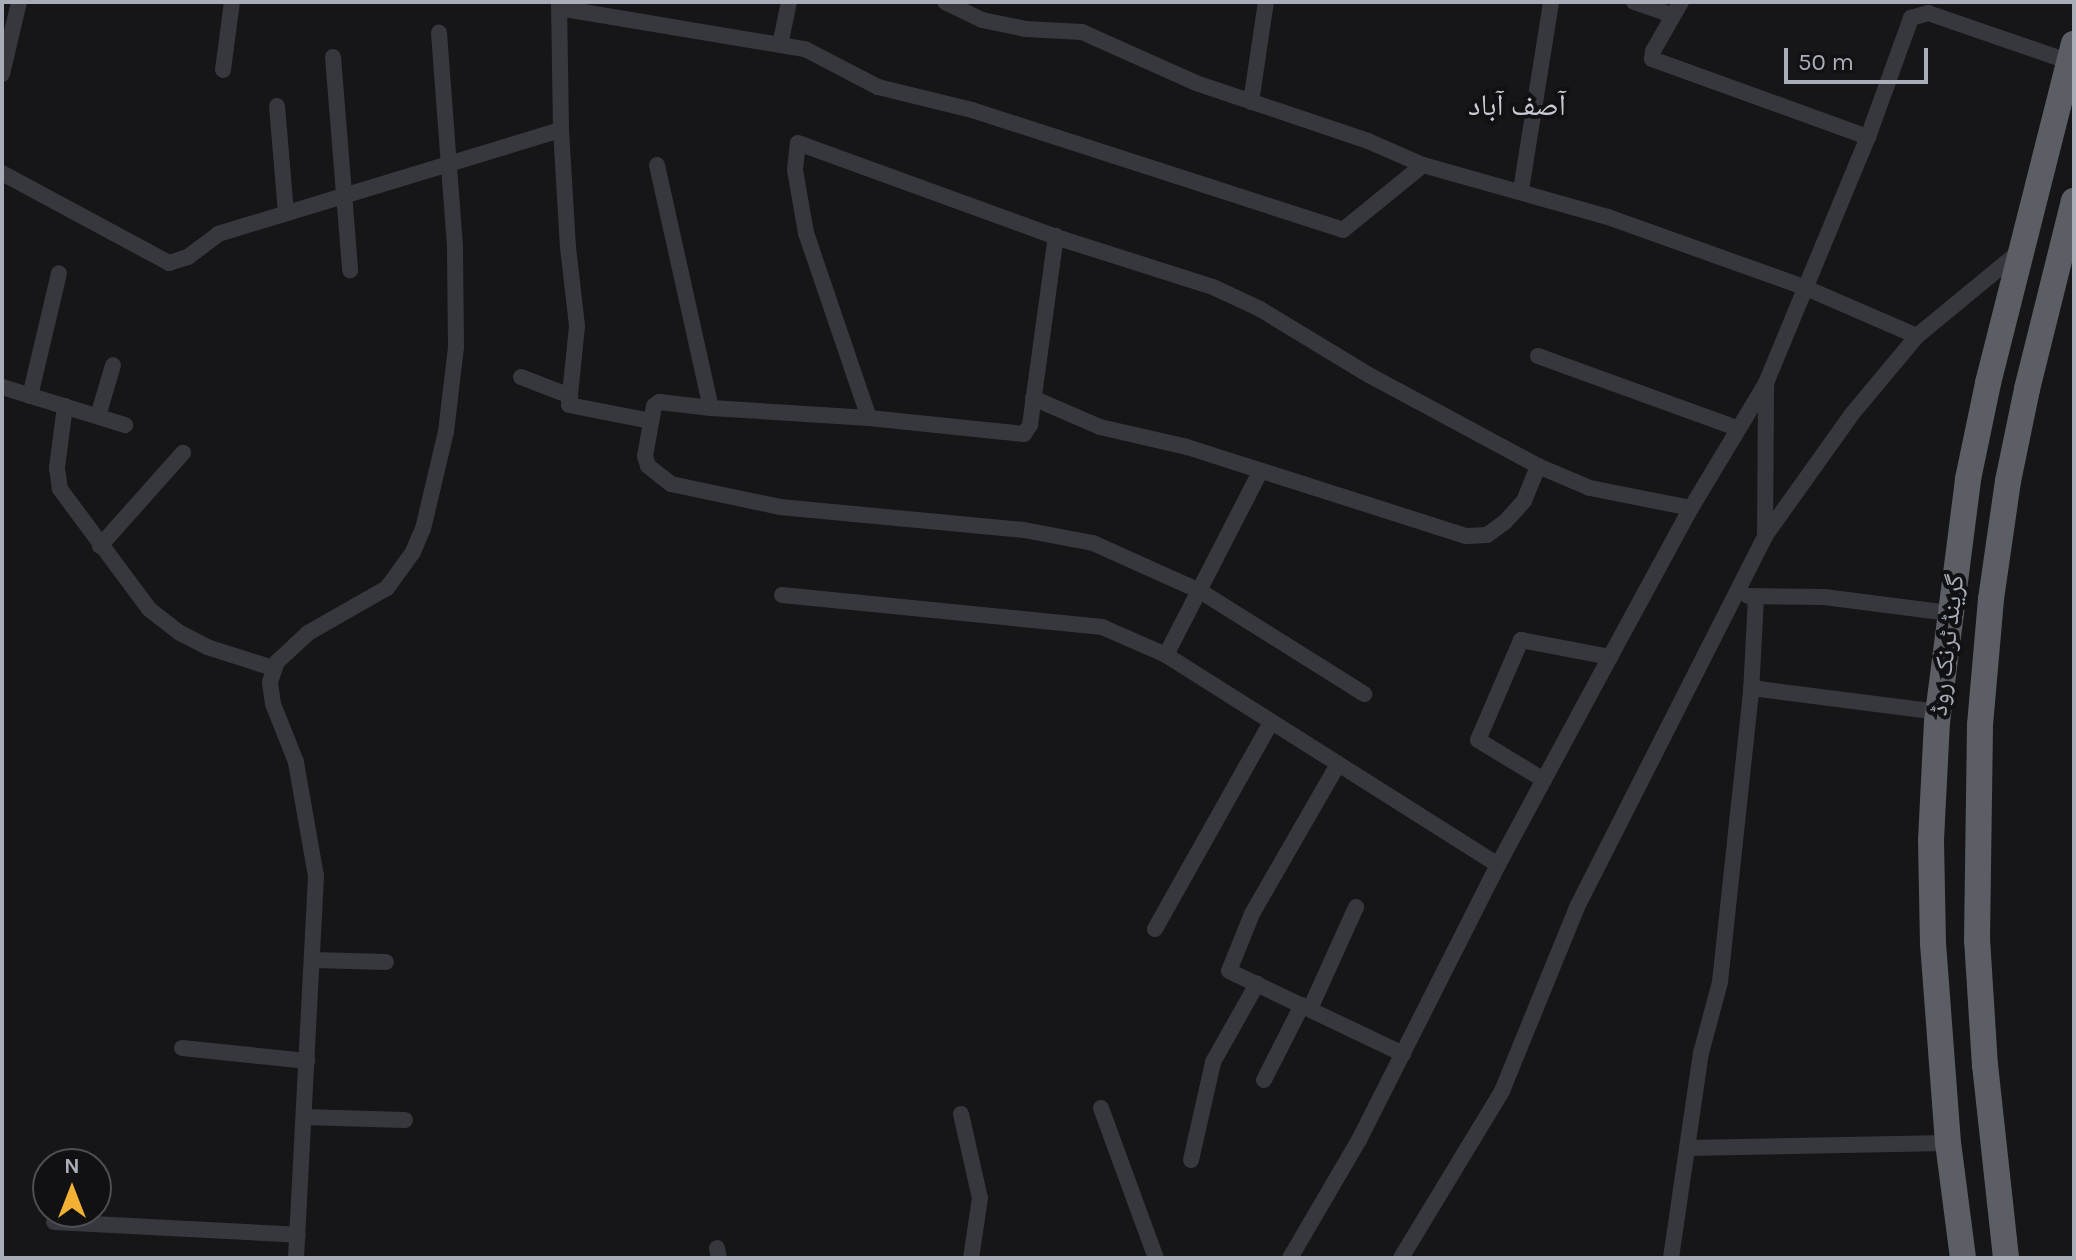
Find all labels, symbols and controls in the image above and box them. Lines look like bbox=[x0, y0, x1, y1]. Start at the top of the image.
scale bar bbox=[1788, 32, 1932, 82]
text: 50 m bbox=[1798, 48, 1854, 76]
district label: آصف آباد bbox=[1468, 87, 1566, 123]
street label: گرینڈ ٹرنک روڈ bbox=[1923, 573, 1971, 717]
north arrow bbox=[32, 1148, 112, 1228]
text: N bbox=[64, 1153, 80, 1179]

